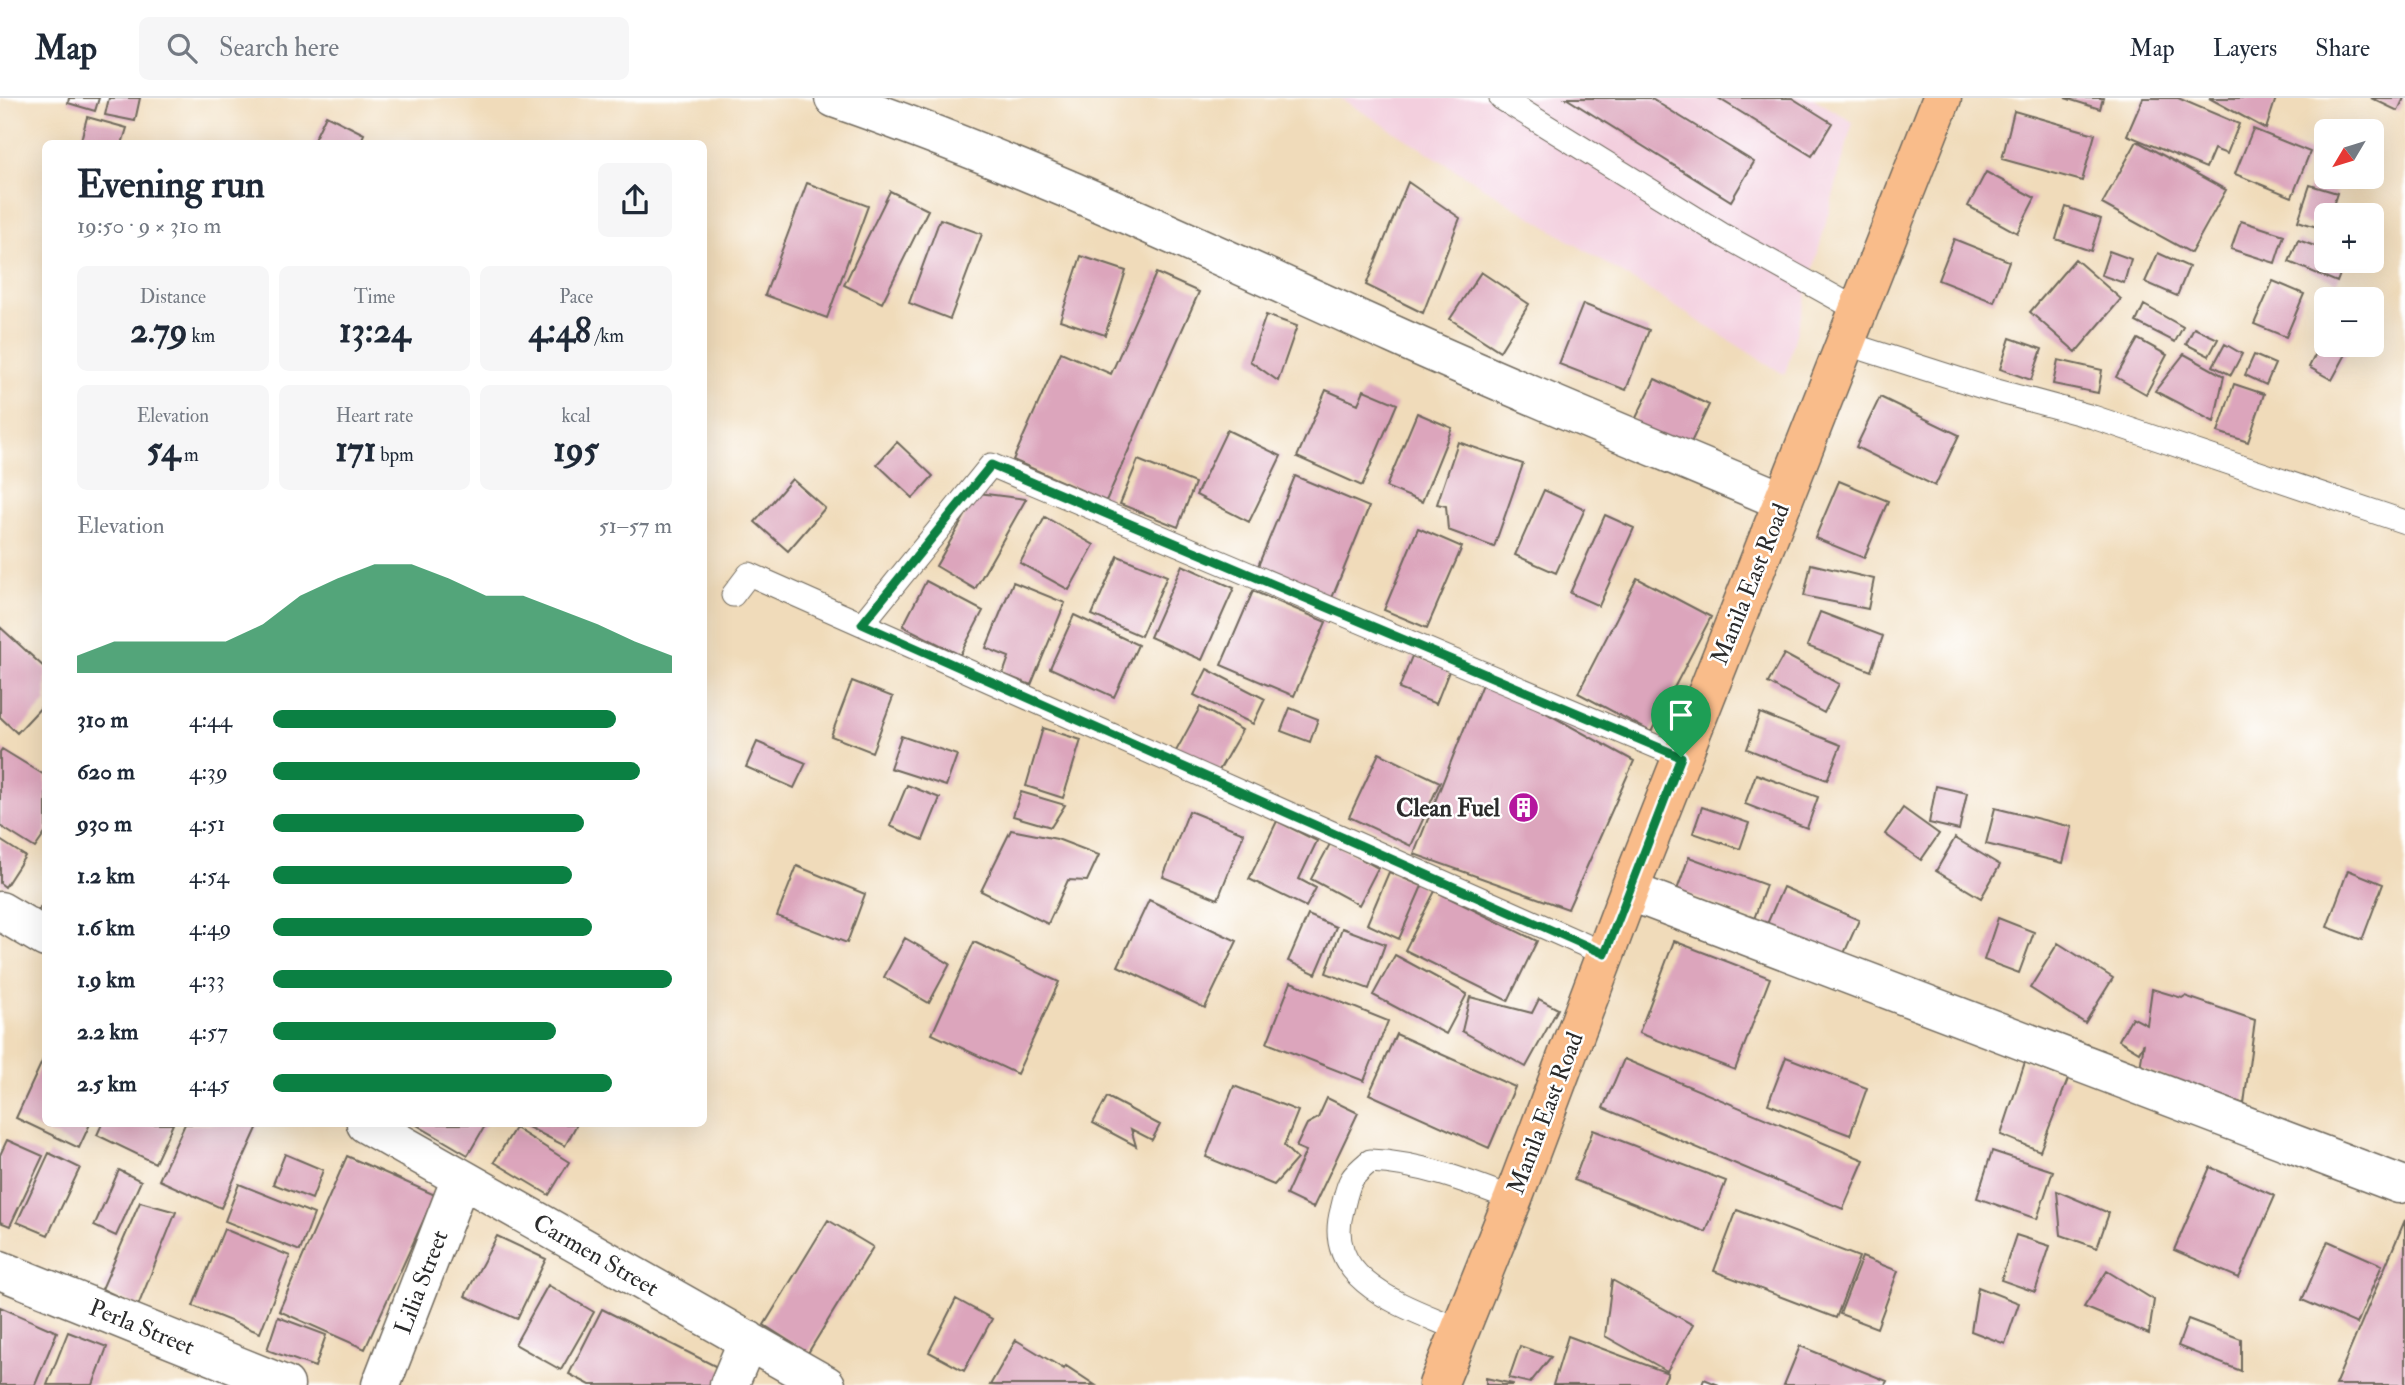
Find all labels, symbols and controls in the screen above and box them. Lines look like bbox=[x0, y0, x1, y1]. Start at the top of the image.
search box bbox=[139, 17, 629, 80]
text: Map bbox=[35, 28, 97, 69]
icon: search bbox=[163, 29, 201, 67]
text: Search here bbox=[219, 32, 339, 64]
text: Map bbox=[2130, 33, 2175, 64]
text: Layers bbox=[2213, 33, 2277, 64]
text: Share bbox=[2315, 33, 2370, 64]
north arrow bbox=[2314, 119, 2384, 189]
map controls bbox=[2314, 119, 2384, 357]
text: Evening run bbox=[77, 161, 265, 209]
button: share bbox=[598, 163, 672, 237]
button: + bbox=[2314, 203, 2384, 273]
text: 19:50 · 9 × 310 m bbox=[77, 211, 221, 240]
text: Distance bbox=[140, 285, 206, 309]
text: Time bbox=[354, 285, 395, 309]
text: Pace bbox=[559, 285, 593, 309]
button: − bbox=[2314, 287, 2384, 357]
text: 2.79 bbox=[130, 309, 188, 353]
text: 13:24 bbox=[339, 309, 410, 353]
text: 4:48 bbox=[528, 309, 591, 353]
text: km bbox=[188, 324, 215, 348]
text: /km bbox=[591, 324, 624, 348]
text: Elevation bbox=[137, 404, 209, 428]
text: Heart rate bbox=[336, 404, 413, 428]
text: kcal bbox=[562, 404, 591, 428]
text: 54 bbox=[147, 428, 180, 472]
text: 171 bbox=[335, 428, 376, 472]
text: 195 bbox=[553, 428, 599, 472]
text: m bbox=[180, 443, 199, 467]
text: bpm bbox=[376, 443, 414, 467]
street label: Manila East Road bbox=[1704, 499, 1797, 669]
text: Elevation bbox=[77, 511, 165, 540]
text: 51–57 m bbox=[599, 511, 672, 540]
pin bbox=[1651, 685, 1711, 757]
icon: arrive bbox=[1662, 696, 1700, 734]
text: 310 m bbox=[77, 705, 128, 734]
text: 4:44 bbox=[189, 705, 232, 734]
text: 620 m bbox=[77, 757, 135, 786]
text: 4:39 bbox=[189, 757, 228, 786]
building icon: Clean Fuel bbox=[1506, 791, 1540, 825]
place label: Clean Fuel bbox=[1396, 793, 1501, 824]
text: 930 m bbox=[77, 809, 132, 838]
text: 4:51 bbox=[189, 809, 225, 838]
text: 1.2 km bbox=[77, 861, 135, 890]
text: 4:54 bbox=[189, 861, 229, 890]
text: 1.6 km bbox=[77, 913, 135, 942]
text: 4:49 bbox=[189, 913, 231, 942]
text: 1.9 km bbox=[77, 965, 135, 994]
text: 4:33 bbox=[189, 965, 225, 994]
text: 2.2 km bbox=[77, 1017, 138, 1046]
text: 4:57 bbox=[189, 1017, 228, 1046]
street label: Manila East Road bbox=[1500, 1028, 1591, 1199]
text: 2.5 km bbox=[77, 1069, 137, 1098]
text: 4:45 bbox=[189, 1069, 230, 1098]
street label: Carmen Street bbox=[527, 1207, 664, 1304]
street label: Lilia Street bbox=[387, 1226, 456, 1339]
street label: Perla Street bbox=[84, 1292, 199, 1363]

